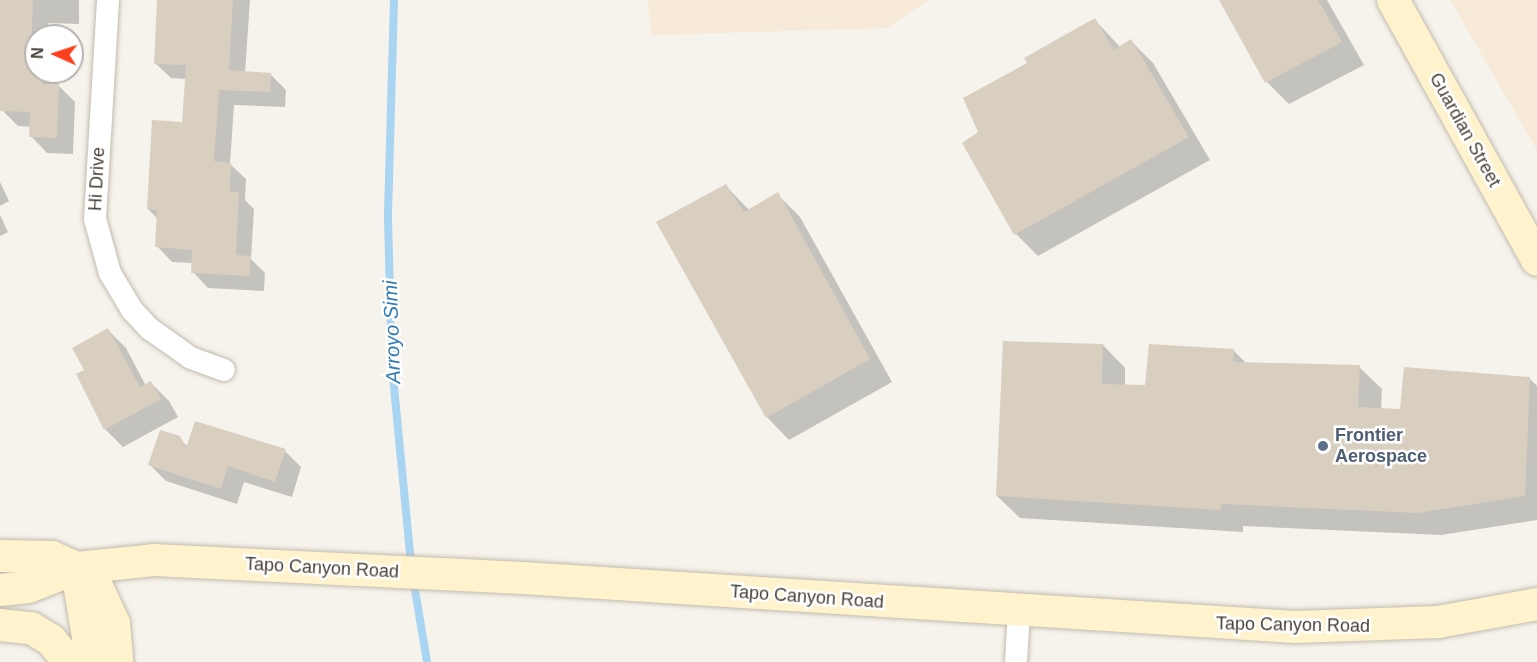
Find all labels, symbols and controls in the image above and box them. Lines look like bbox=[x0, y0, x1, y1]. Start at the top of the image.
north arrow bbox=[24, 24, 84, 84]
text: N bbox=[29, 47, 46, 59]
street label: Guardian Street bbox=[1425, 69, 1505, 191]
street label: Hi Drive bbox=[85, 146, 109, 212]
water label: Arroyo Simi bbox=[378, 280, 406, 384]
place label: Frontier Aerospace bbox=[1335, 425, 1427, 468]
marker: Frontier Aerospace bbox=[1316, 439, 1330, 453]
street label: Tapo Canyon Road bbox=[244, 553, 400, 583]
street label: Tapo Canyon Road bbox=[729, 581, 885, 613]
street label: Tapo Canyon Road bbox=[1216, 613, 1370, 637]

